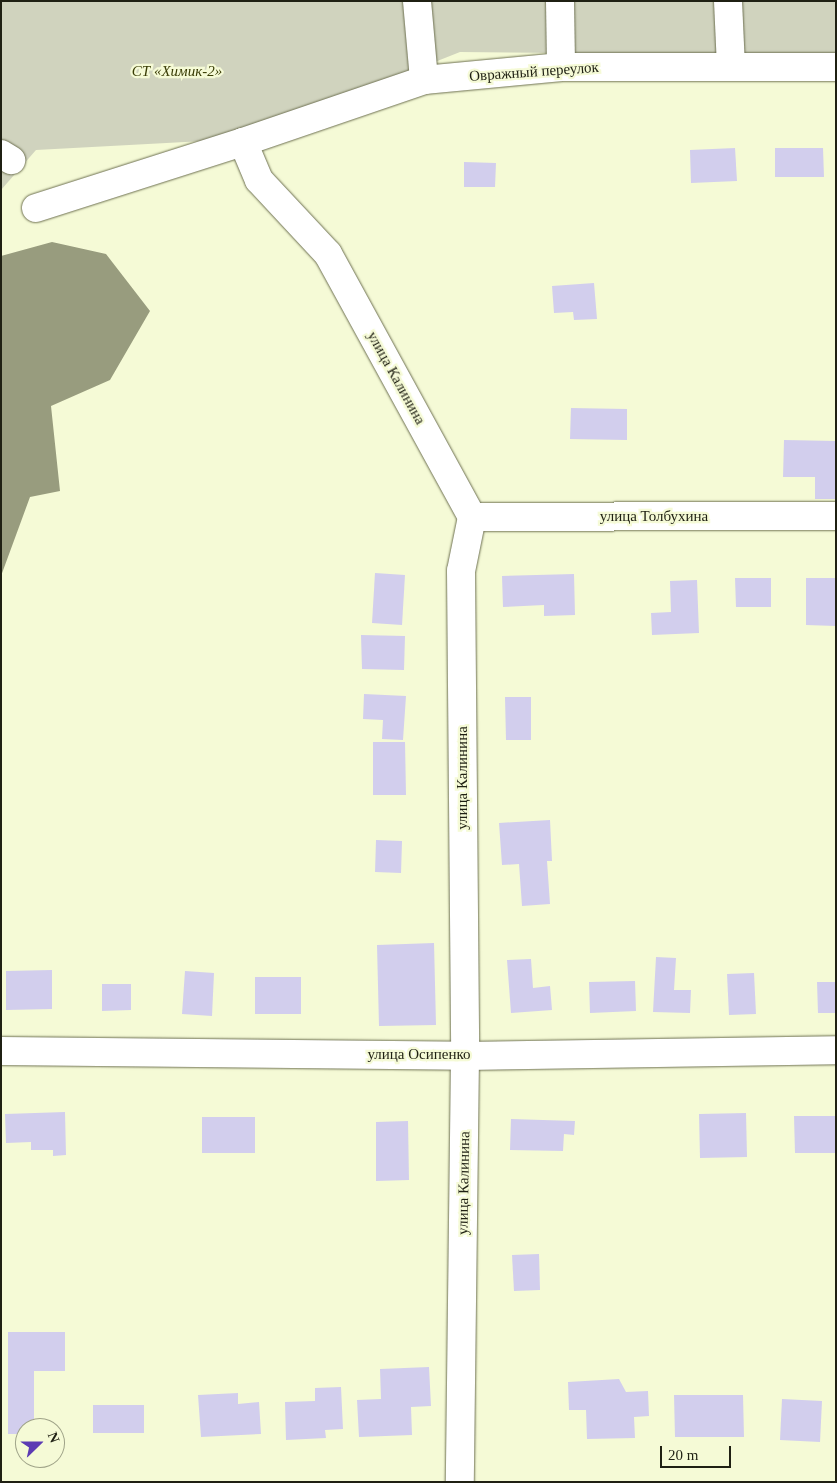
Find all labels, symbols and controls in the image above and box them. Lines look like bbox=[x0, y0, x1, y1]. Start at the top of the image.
street label: Овражный переулок bbox=[469, 58, 599, 86]
park label: СТ «Химик-2» bbox=[132, 63, 222, 81]
street label: улица Калинина bbox=[363, 328, 429, 428]
street label: улица Толбухина bbox=[600, 508, 708, 526]
street label: улица Калинина bbox=[454, 726, 472, 830]
street label: улица Осипенко bbox=[367, 1046, 471, 1064]
street label: улица Калинина bbox=[454, 1131, 474, 1235]
north arrow bbox=[15, 1418, 65, 1468]
text: N bbox=[45, 1430, 62, 1445]
scale bar bbox=[662, 1436, 733, 1468]
text: 20 m bbox=[668, 1447, 698, 1463]

